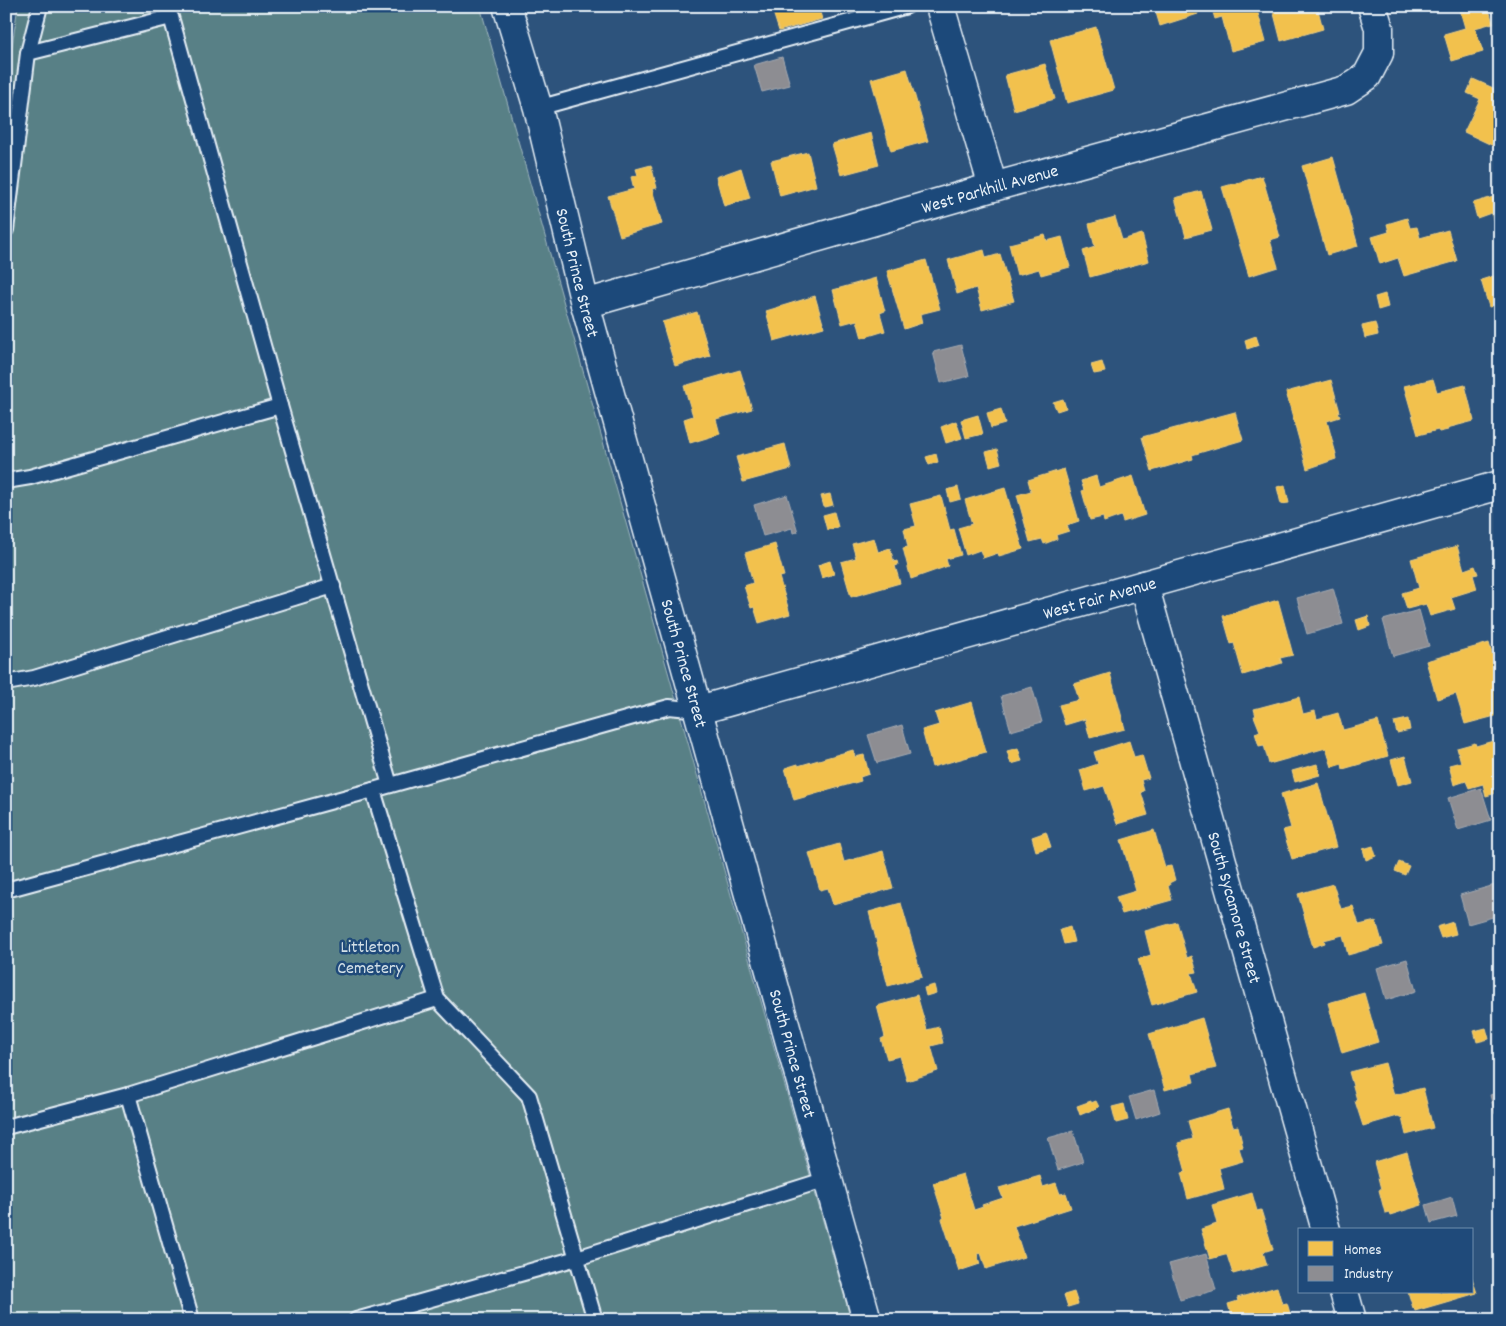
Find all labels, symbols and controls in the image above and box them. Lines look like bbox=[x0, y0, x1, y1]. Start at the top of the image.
street label: West Parkhill Avenue bbox=[919, 160, 1062, 222]
street label: South Prince Street bbox=[547, 206, 604, 341]
street label: West Fair Avenue bbox=[1041, 572, 1160, 628]
street label: South Prince Street bbox=[653, 597, 712, 731]
street label: South Sycamore Street bbox=[1199, 829, 1266, 987]
park label: Littleton Cemetery bbox=[337, 936, 404, 982]
street label: South Prince Street bbox=[761, 987, 820, 1122]
legend bbox=[1298, 1228, 1474, 1294]
text: Homes bbox=[1344, 1240, 1382, 1262]
text: Industry bbox=[1344, 1264, 1393, 1286]

